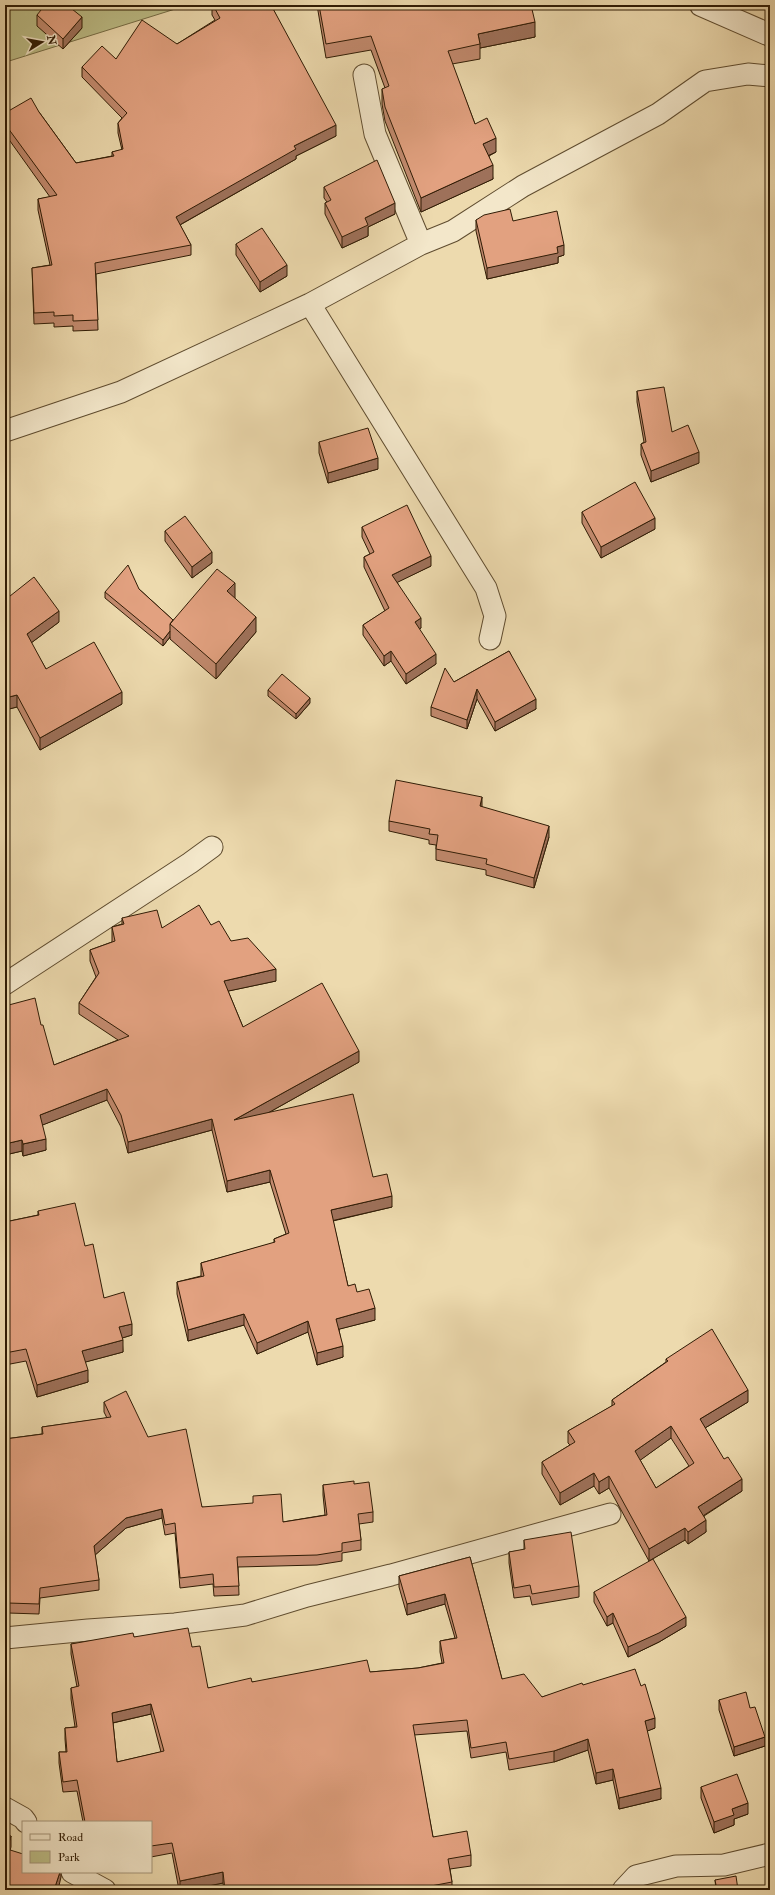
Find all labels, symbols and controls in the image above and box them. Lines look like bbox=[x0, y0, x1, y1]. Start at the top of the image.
north arrow bbox=[22, 22, 62, 62]
text: N bbox=[44, 33, 59, 47]
legend bbox=[22, 1821, 152, 1873]
text: Road bbox=[58, 1830, 83, 1845]
text: Park bbox=[58, 1850, 80, 1865]

